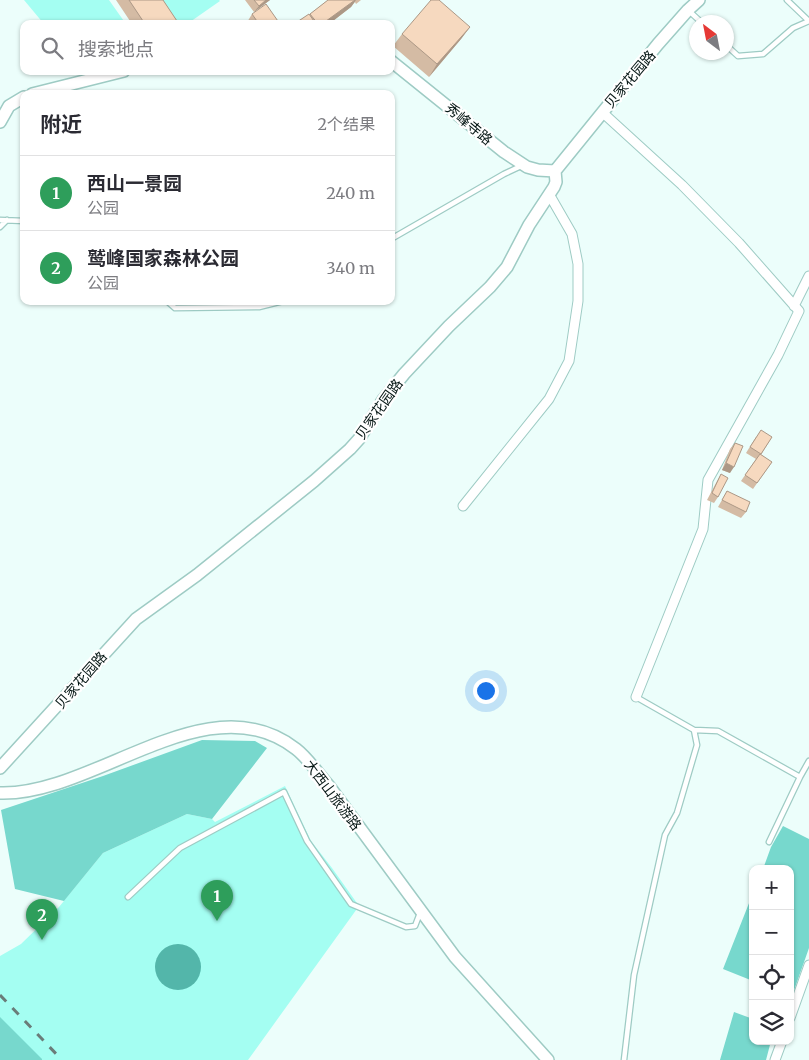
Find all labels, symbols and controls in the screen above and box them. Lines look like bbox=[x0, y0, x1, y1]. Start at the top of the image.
north arrow bbox=[689, 15, 734, 60]
search box bbox=[20, 20, 395, 75]
icon: search bbox=[38, 34, 66, 62]
text: 搜索地点 bbox=[78, 37, 154, 61]
street label: 贝家花园路 bbox=[601, 46, 659, 112]
street label: 秀峰寺路 bbox=[442, 99, 496, 149]
text: 附近 bbox=[40, 111, 82, 138]
text: 2个结果 bbox=[317, 114, 375, 134]
text: 西山一景园 bbox=[87, 171, 182, 195]
text: 1 bbox=[52, 183, 60, 203]
text: 240 m bbox=[326, 183, 375, 203]
text: 公园 bbox=[87, 198, 119, 218]
text: 鹫峰国家森林公园 bbox=[87, 246, 239, 270]
text: 2 bbox=[51, 258, 61, 278]
text: 340 m bbox=[326, 258, 375, 278]
text: 公园 bbox=[87, 273, 119, 293]
street label: 贝家花园路 bbox=[352, 375, 406, 443]
street label: 贝家花园路 bbox=[51, 648, 111, 712]
your location bbox=[473, 678, 499, 704]
street label: 大西山旅游路 bbox=[301, 756, 365, 834]
map controls bbox=[749, 865, 794, 1045]
button: + bbox=[749, 865, 794, 910]
pin: 1 bbox=[201, 880, 233, 921]
pin: 2 bbox=[26, 899, 58, 940]
button: − bbox=[749, 910, 794, 955]
button: locate bbox=[749, 955, 794, 1000]
button: layers bbox=[749, 1000, 794, 1045]

